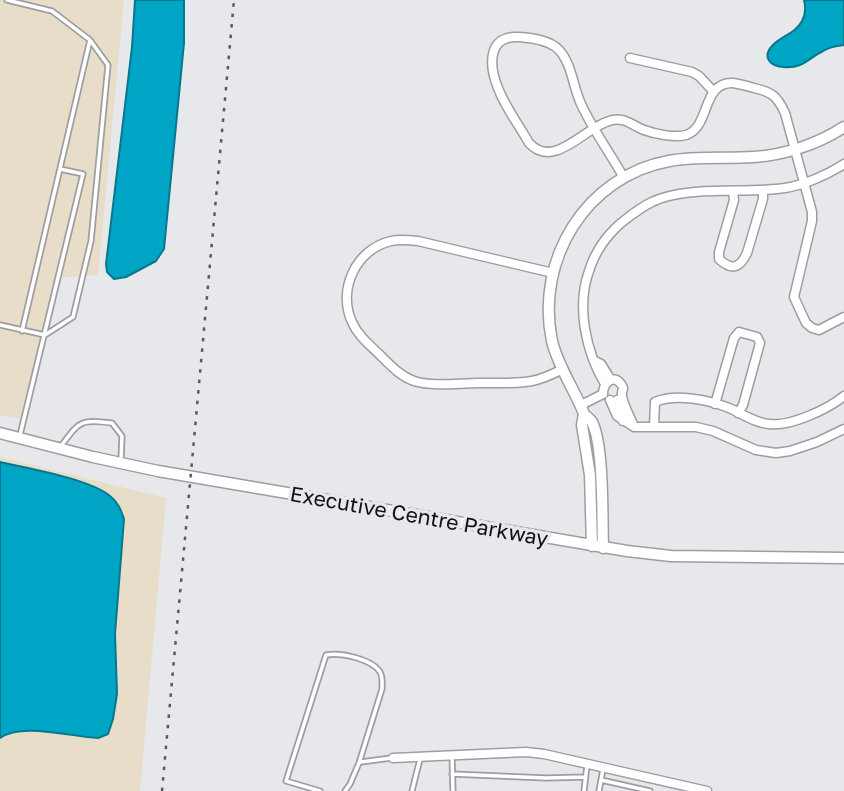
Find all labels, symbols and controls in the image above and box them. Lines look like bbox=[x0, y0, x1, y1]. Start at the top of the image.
street label: Executive Centre Parkway bbox=[288, 482, 550, 552]

